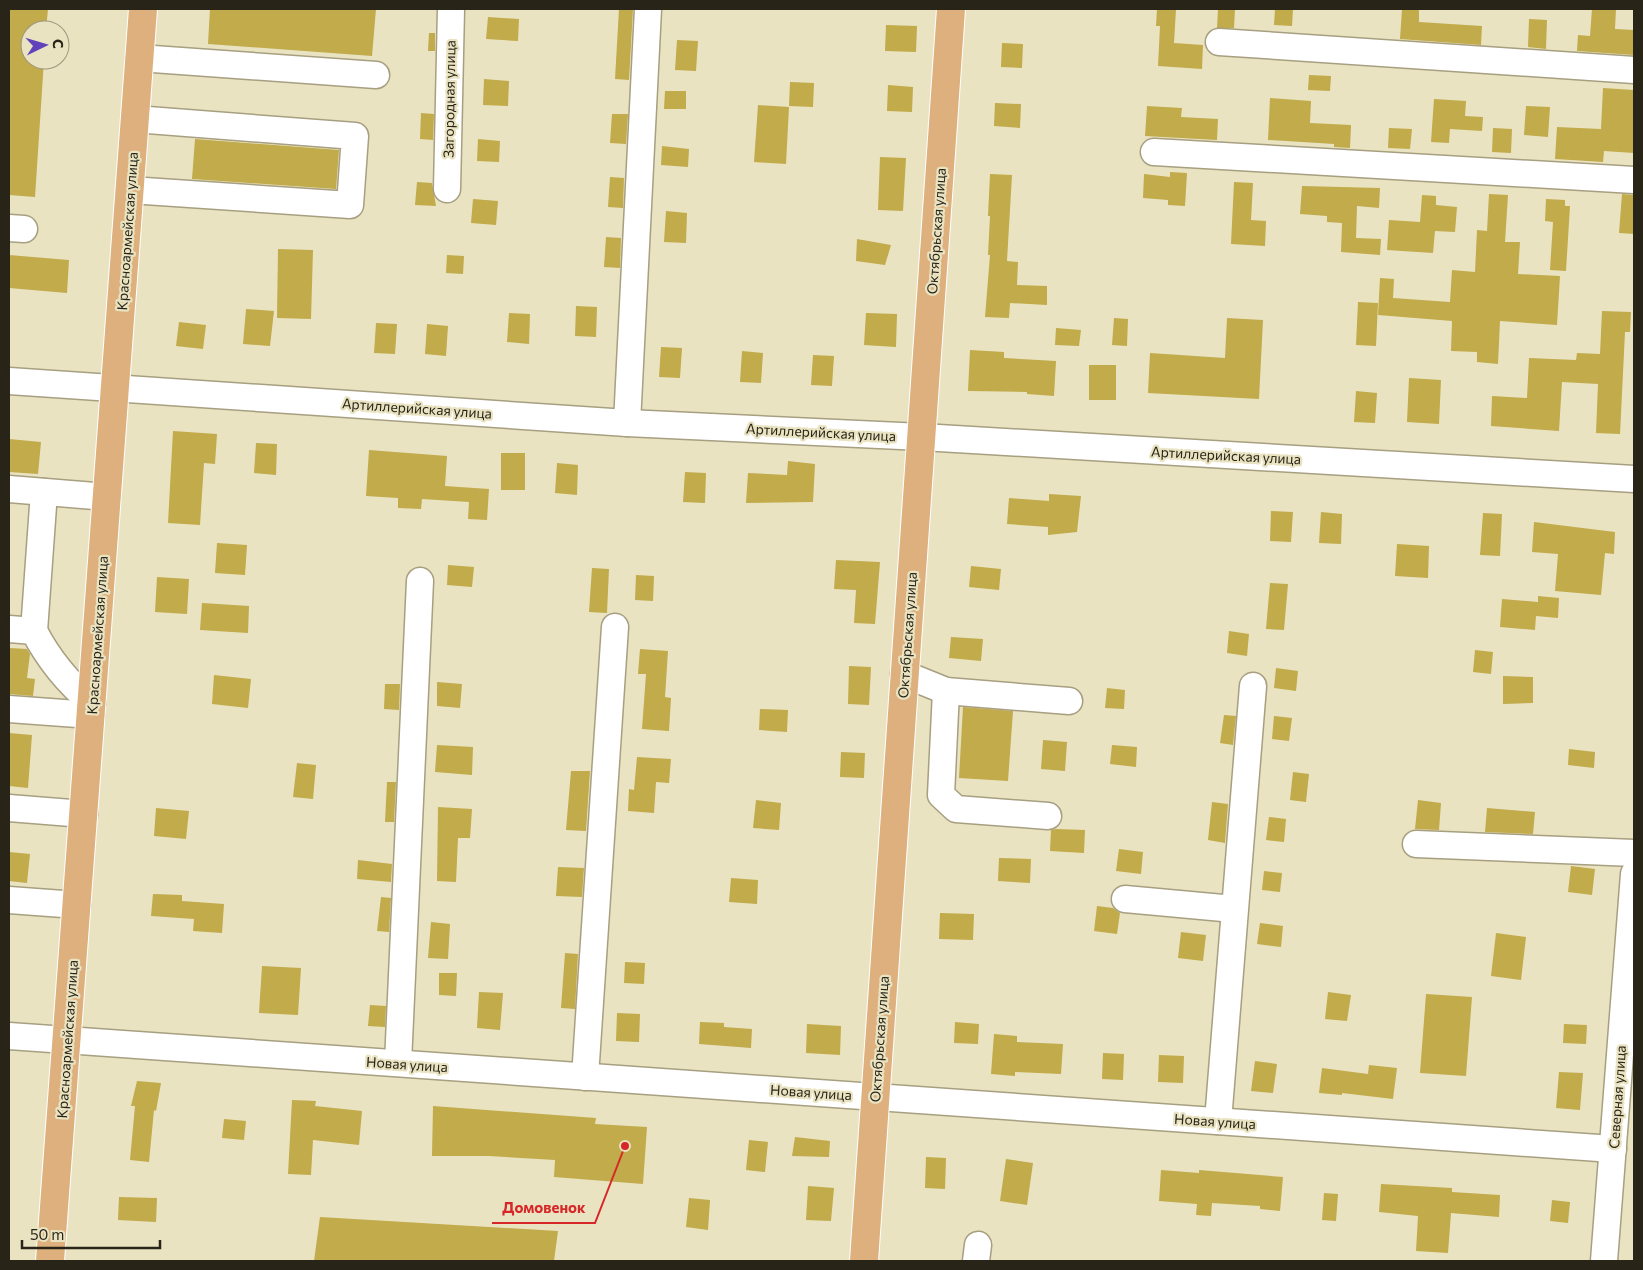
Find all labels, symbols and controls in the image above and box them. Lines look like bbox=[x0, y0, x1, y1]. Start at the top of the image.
north arrow bbox=[20, 20, 70, 70]
text: С bbox=[50, 38, 67, 49]
street label: Загородная улица bbox=[439, 40, 459, 158]
street label: Красноармейская улица bbox=[113, 151, 141, 311]
street label: Октябрьская улица bbox=[923, 167, 949, 295]
street label: Артиллерийская улица bbox=[342, 394, 492, 422]
street label: Артиллерийская улица bbox=[746, 420, 896, 444]
street label: Артиллерийская улица bbox=[1151, 443, 1301, 467]
street label: Красноармейская улица bbox=[83, 555, 111, 715]
street label: Октябрьская улица bbox=[894, 571, 920, 699]
street label: Красноармейская улица bbox=[53, 959, 81, 1119]
street label: Октябрьская улица bbox=[866, 975, 892, 1103]
street label: Северная улица bbox=[1605, 1045, 1629, 1149]
street label: Новая улица bbox=[366, 1053, 448, 1075]
street label: Новая улица bbox=[770, 1081, 852, 1103]
street label: Новая улица bbox=[1174, 1110, 1256, 1132]
callout: Домовенок bbox=[492, 1193, 595, 1223]
text: Домовенок bbox=[502, 1198, 586, 1216]
scale bar bbox=[22, 1218, 160, 1250]
text: 50 m bbox=[30, 1225, 64, 1243]

